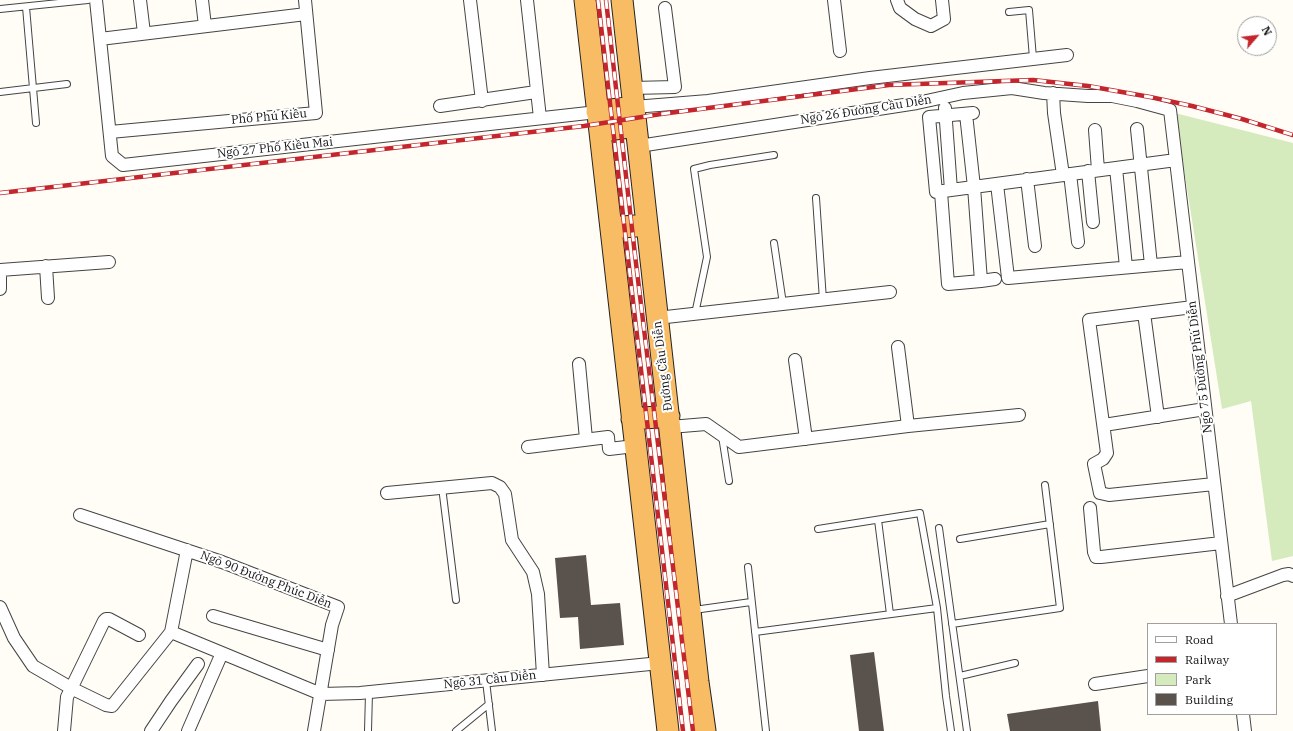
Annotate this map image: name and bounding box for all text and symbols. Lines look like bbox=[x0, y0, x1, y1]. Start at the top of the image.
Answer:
north arrow bbox=[1237, 16, 1277, 56]
text: N bbox=[1258, 24, 1275, 38]
street label: Ngõ 26 Đường Cầu Diễn bbox=[799, 93, 933, 127]
street label: Phố Phú Kiều bbox=[231, 107, 307, 127]
street label: Ngõ 27 Phố Kiều Mai bbox=[216, 135, 334, 161]
street label: Ngõ 75 Đường Phú Diễn bbox=[1185, 300, 1215, 434]
street label: Đường Cầu Diễn bbox=[650, 320, 676, 412]
street label: Ngõ 90 Đường Phúc Diễn bbox=[198, 548, 334, 612]
legend bbox=[1147, 623, 1277, 715]
text: Road bbox=[1185, 632, 1214, 647]
text: Railway bbox=[1185, 652, 1229, 667]
street label: Ngõ 31 Cầu Diễn bbox=[443, 668, 537, 692]
text: Park bbox=[1185, 672, 1211, 687]
text: Building bbox=[1185, 692, 1233, 707]

